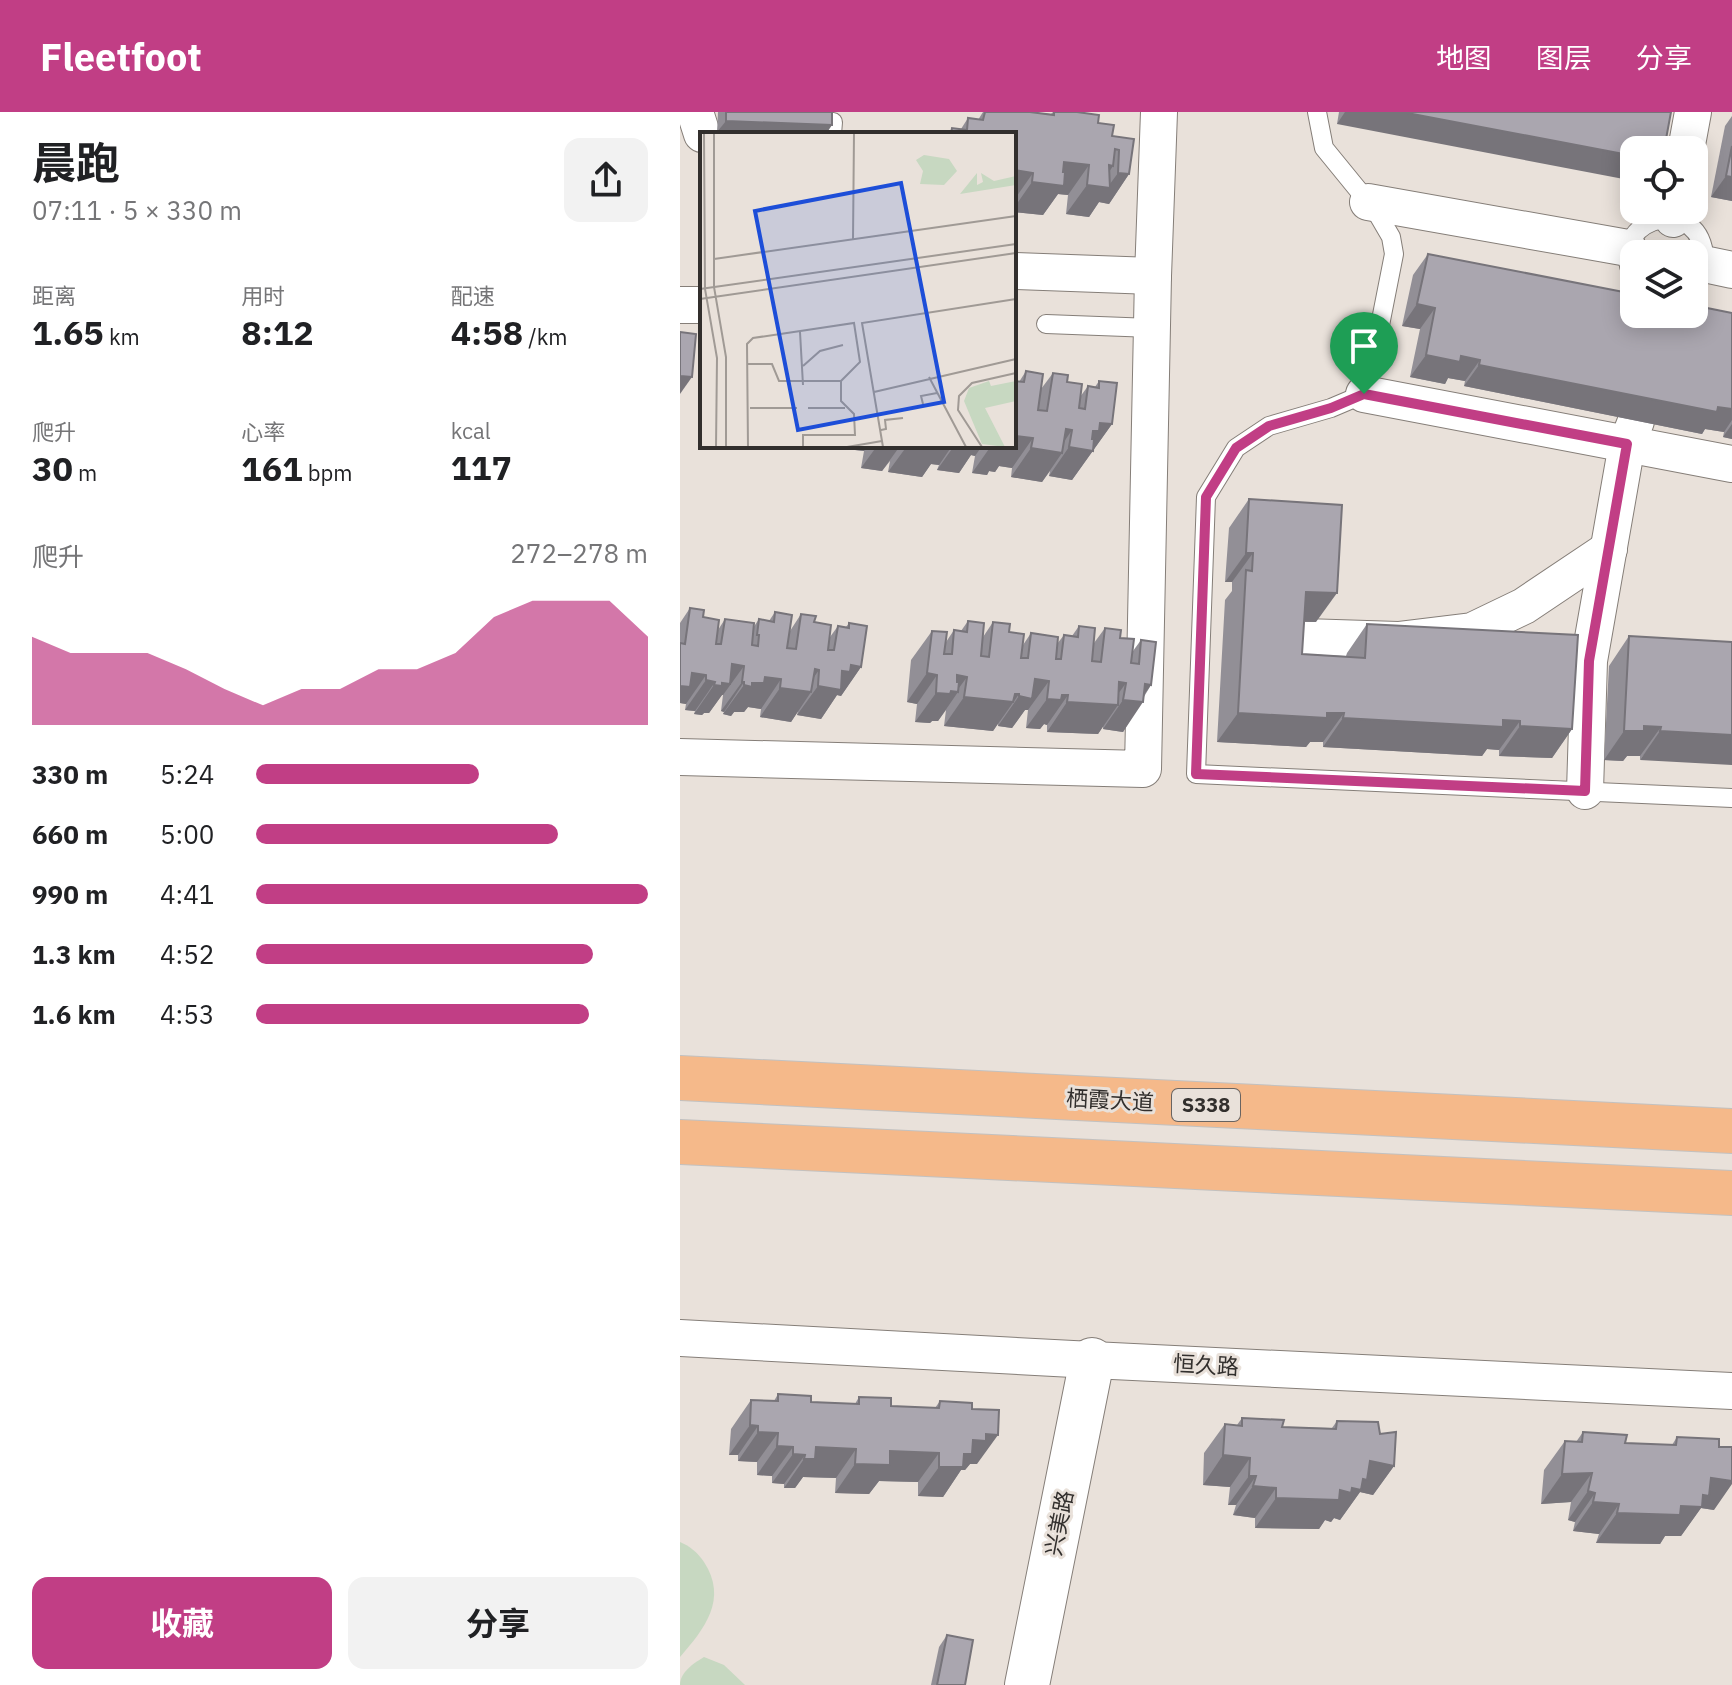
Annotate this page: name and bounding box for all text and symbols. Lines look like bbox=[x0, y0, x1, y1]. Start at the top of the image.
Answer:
text: Fleetfoot bbox=[40, 32, 202, 81]
text: 地图 bbox=[1436, 39, 1492, 76]
text: 图层 bbox=[1536, 39, 1592, 76]
text: 分享 bbox=[1636, 39, 1692, 76]
inset map bbox=[700, 132, 1016, 448]
text: 晨跑 bbox=[32, 134, 120, 191]
map controls bbox=[1620, 136, 1708, 328]
button: locate bbox=[1620, 136, 1708, 224]
button: share bbox=[564, 138, 648, 222]
text: 07:11 · 5 × 330 m bbox=[32, 193, 242, 227]
button: layers bbox=[1620, 240, 1708, 328]
text: 距离 bbox=[32, 281, 76, 310]
text: 用时 bbox=[241, 281, 285, 310]
text: 配速 bbox=[451, 281, 495, 310]
text: 1.65 bbox=[32, 310, 104, 354]
text: 8:12 bbox=[241, 310, 314, 354]
text: 4:58 bbox=[451, 310, 523, 354]
pin bbox=[1330, 312, 1398, 394]
text: km bbox=[104, 322, 140, 351]
text: /km bbox=[523, 322, 568, 351]
icon: arrive bbox=[1342, 324, 1386, 368]
text: kcal bbox=[451, 416, 491, 445]
text: 爬升 bbox=[32, 417, 76, 446]
text: 心率 bbox=[241, 417, 285, 446]
text: 117 bbox=[451, 445, 512, 489]
text: 30 bbox=[32, 446, 73, 490]
text: 161 bbox=[241, 446, 303, 490]
text: m bbox=[73, 458, 97, 487]
text: bpm bbox=[303, 458, 352, 487]
text: 272–278 m bbox=[510, 536, 648, 570]
text: 爬升 bbox=[32, 539, 84, 573]
text: 330 m bbox=[32, 757, 108, 791]
text: 5:24 bbox=[160, 757, 214, 791]
text: 660 m bbox=[32, 817, 108, 851]
text: 5:00 bbox=[160, 817, 214, 851]
text: 990 m bbox=[32, 877, 108, 911]
text: 4:41 bbox=[160, 877, 214, 911]
text: 1.3 km bbox=[32, 937, 116, 971]
text: 4:52 bbox=[160, 937, 214, 971]
text: 1.6 km bbox=[32, 997, 116, 1031]
text: 4:53 bbox=[160, 997, 214, 1031]
street label: 栖霞大道 bbox=[1065, 1083, 1155, 1116]
road number: S338 bbox=[1172, 1089, 1240, 1121]
street label: 恒久路 bbox=[1172, 1348, 1240, 1381]
street label: 兴美路 bbox=[1038, 1488, 1079, 1558]
button: 收藏 bbox=[32, 1577, 332, 1669]
button: 分享 bbox=[348, 1577, 648, 1669]

